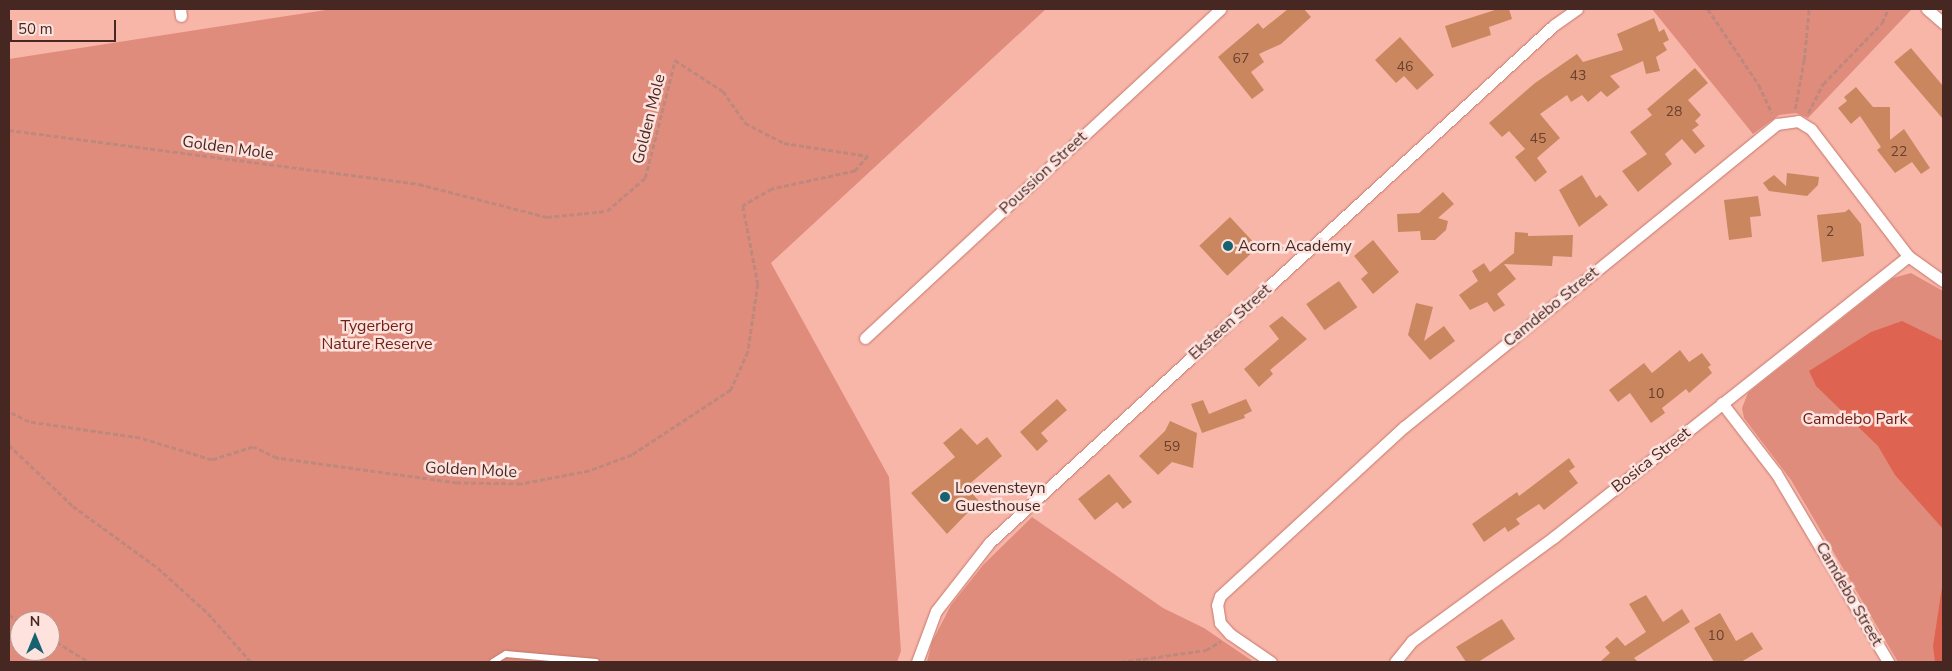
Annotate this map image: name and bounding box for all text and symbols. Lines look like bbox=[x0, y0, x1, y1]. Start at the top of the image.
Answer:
scale bar bbox=[12, 10, 119, 42]
text: 50 m bbox=[18, 19, 53, 39]
house number: 67 bbox=[1233, 51, 1249, 67]
house number: 46 bbox=[1397, 59, 1413, 75]
house number: 43 bbox=[1570, 68, 1586, 84]
street label: Golden Mole bbox=[629, 72, 669, 166]
house number: 28 bbox=[1666, 104, 1682, 120]
street label: Poussion Street bbox=[995, 128, 1091, 218]
house number: 45 bbox=[1530, 131, 1546, 147]
street label: Golden Mole bbox=[181, 132, 275, 164]
house number: 22 bbox=[1891, 144, 1907, 160]
house number: 2 bbox=[1826, 224, 1834, 240]
place label: Acorn Academy bbox=[1238, 236, 1352, 256]
marker: Acorn Academy bbox=[1222, 240, 1234, 252]
street label: Camdebo Street bbox=[1500, 263, 1602, 351]
street label: Eksteen Street bbox=[1185, 280, 1275, 364]
park label: Tygerberg Nature Reserve bbox=[321, 316, 433, 354]
house number: 10 bbox=[1648, 386, 1664, 402]
park label: Camdebo Park bbox=[1803, 409, 1907, 429]
street label: Bosica Street bbox=[1608, 423, 1694, 497]
house number: 59 bbox=[1164, 439, 1180, 455]
street label: Golden Mole bbox=[425, 458, 517, 482]
place label: Loevensteyn Guesthouse bbox=[955, 478, 1045, 516]
marker: Loevensteyn Guesthouse bbox=[939, 491, 951, 503]
street label: Camdebo Street bbox=[1812, 539, 1886, 649]
north arrow bbox=[10, 611, 60, 661]
text: N bbox=[30, 612, 40, 631]
house number: 10 bbox=[1708, 628, 1724, 644]

